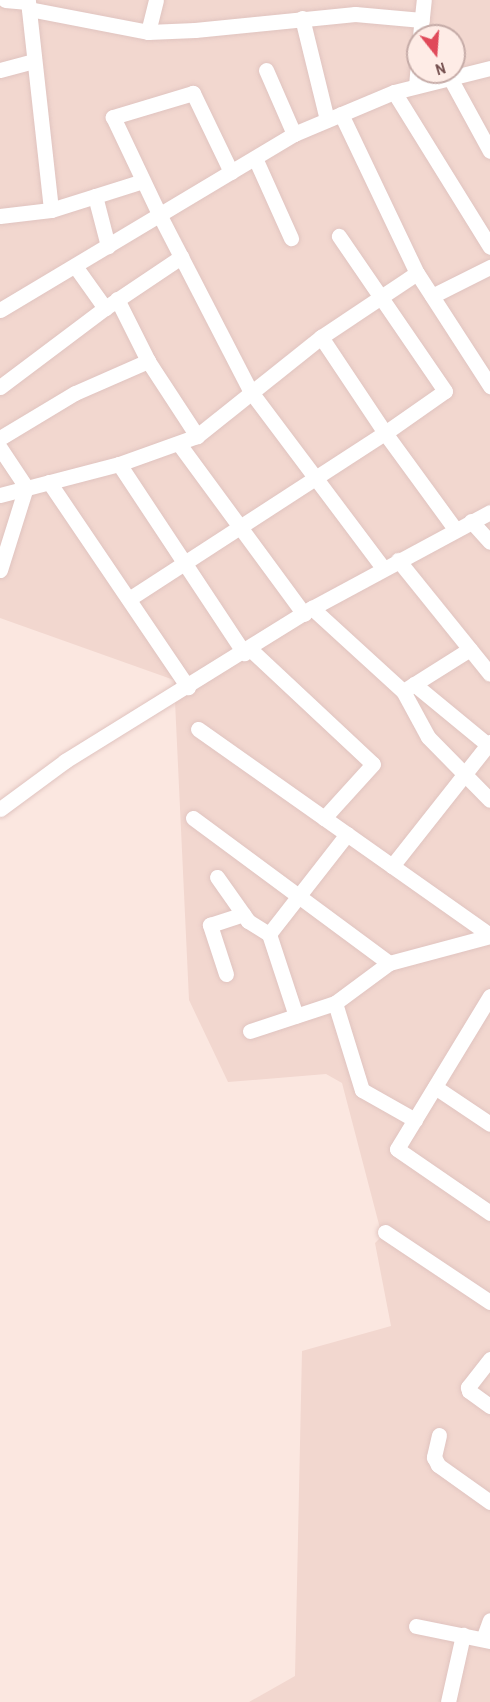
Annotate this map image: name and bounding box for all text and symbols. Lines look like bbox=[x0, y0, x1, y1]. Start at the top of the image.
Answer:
north arrow bbox=[406, 24, 466, 84]
text: N bbox=[433, 57, 448, 81]

